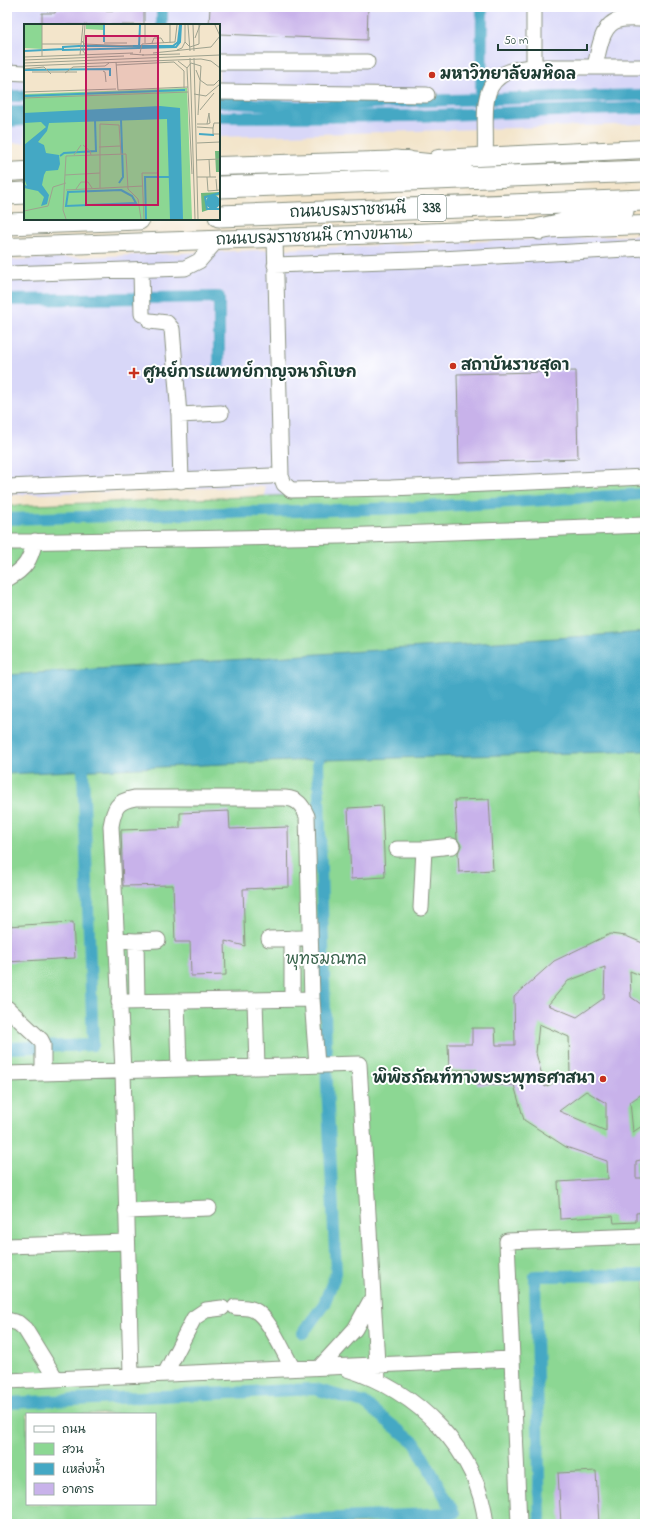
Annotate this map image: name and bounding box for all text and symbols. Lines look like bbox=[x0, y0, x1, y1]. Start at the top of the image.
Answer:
inset map bbox=[24, 24, 220, 220]
scale bar bbox=[498, 26, 587, 52]
text: 50 m bbox=[504, 32, 528, 50]
place label: มหาวิทยาลัยมหิดล bbox=[440, 63, 576, 87]
marker: มหาวิทยาลัยมหิดล bbox=[427, 70, 437, 80]
road number: 338 bbox=[418, 195, 446, 221]
street label: ถนนบรมราชชนนี bbox=[289, 197, 407, 225]
street label: ถนนบรมราชชนนี (ทางขนาน) bbox=[215, 222, 413, 252]
place label: สถาบันราชสุดา bbox=[461, 354, 569, 378]
place label: ศูนย์การแพทย์กาญจนาภิเษก bbox=[143, 360, 356, 385]
marker: สถาบันราชสุดา bbox=[448, 361, 458, 371]
marker: ศูนย์การแพทย์กาญจนาภิเษก bbox=[128, 367, 140, 379]
park label: พุทธมณฑล bbox=[285, 948, 367, 972]
place label: พิพิธภัณฑ์ทางพระพุทธศาสนา bbox=[373, 1066, 595, 1091]
marker: พิพิธภัณฑ์ทางพระพุทธศาสนา bbox=[598, 1074, 608, 1084]
legend bbox=[26, 1413, 156, 1505]
text: ถนน bbox=[62, 1421, 86, 1439]
text: สวน bbox=[62, 1441, 83, 1459]
text: แหล่งน้ำ bbox=[62, 1458, 105, 1479]
text: อาคาร bbox=[62, 1481, 94, 1499]

